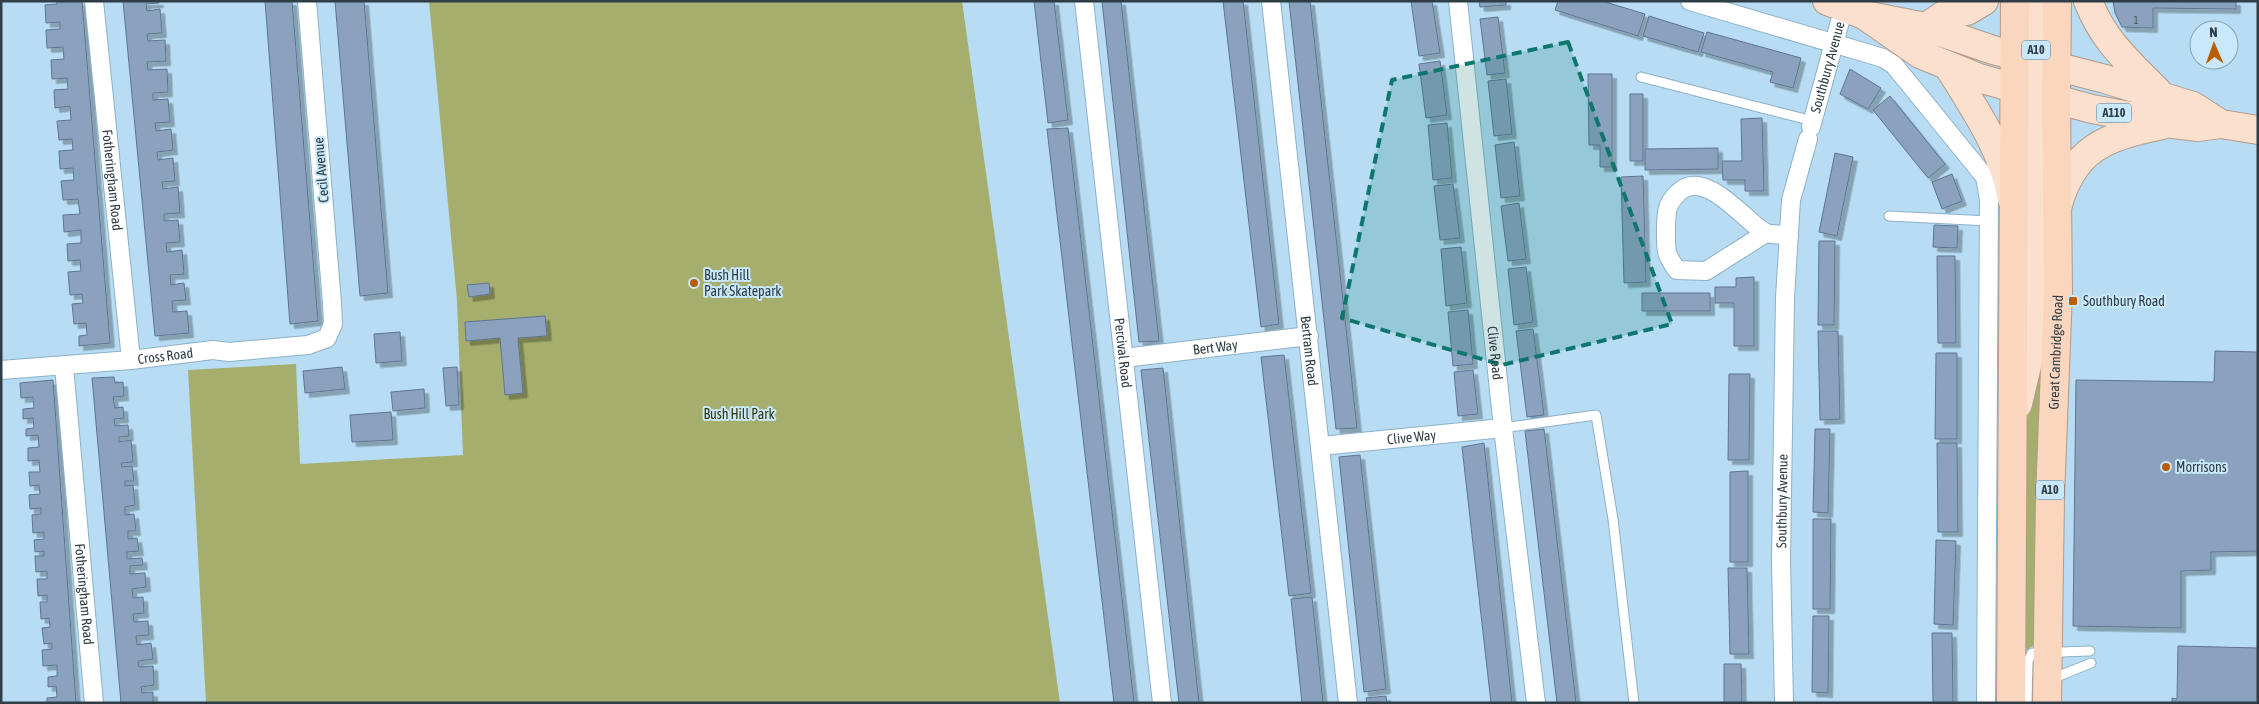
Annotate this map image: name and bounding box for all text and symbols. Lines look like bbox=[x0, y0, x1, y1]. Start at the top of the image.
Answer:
house number: 1 bbox=[2133, 14, 2139, 26]
street label: Southbury Avenue bbox=[1807, 20, 1848, 115]
north arrow bbox=[2189, 20, 2239, 70]
text: N bbox=[2209, 24, 2218, 40]
road number: A10 bbox=[2022, 40, 2050, 60]
road number: A110 bbox=[2096, 104, 2132, 122]
street label: Fotheringham Road bbox=[99, 129, 126, 231]
street label: Cecil Avenue bbox=[310, 137, 332, 203]
place label: Bush Hill Park Skatepark bbox=[704, 267, 782, 299]
marker: Bush Hill Park Skatepark bbox=[688, 277, 700, 289]
place label: Southbury Road bbox=[2083, 293, 2165, 309]
street label: Great Cambridge Road bbox=[2045, 294, 2066, 410]
marker: Southbury Road bbox=[2067, 295, 2079, 307]
street label: Bertram Road bbox=[1298, 315, 1321, 387]
street label: Percival Road bbox=[1111, 317, 1135, 389]
street label: Clive Road bbox=[1484, 325, 1506, 381]
street label: Bert Way bbox=[1192, 337, 1239, 358]
street label: Cross Road bbox=[137, 345, 194, 367]
park label: Bush Hill Park bbox=[703, 406, 775, 422]
street label: Clive Way bbox=[1386, 427, 1437, 447]
street label: Southbury Avenue bbox=[1773, 454, 1791, 548]
place label: Morrisons bbox=[2176, 459, 2227, 475]
marker: Morrisons bbox=[2160, 461, 2172, 473]
road number: A10 bbox=[2036, 480, 2064, 500]
street label: Fotheringham Road bbox=[72, 543, 97, 645]

